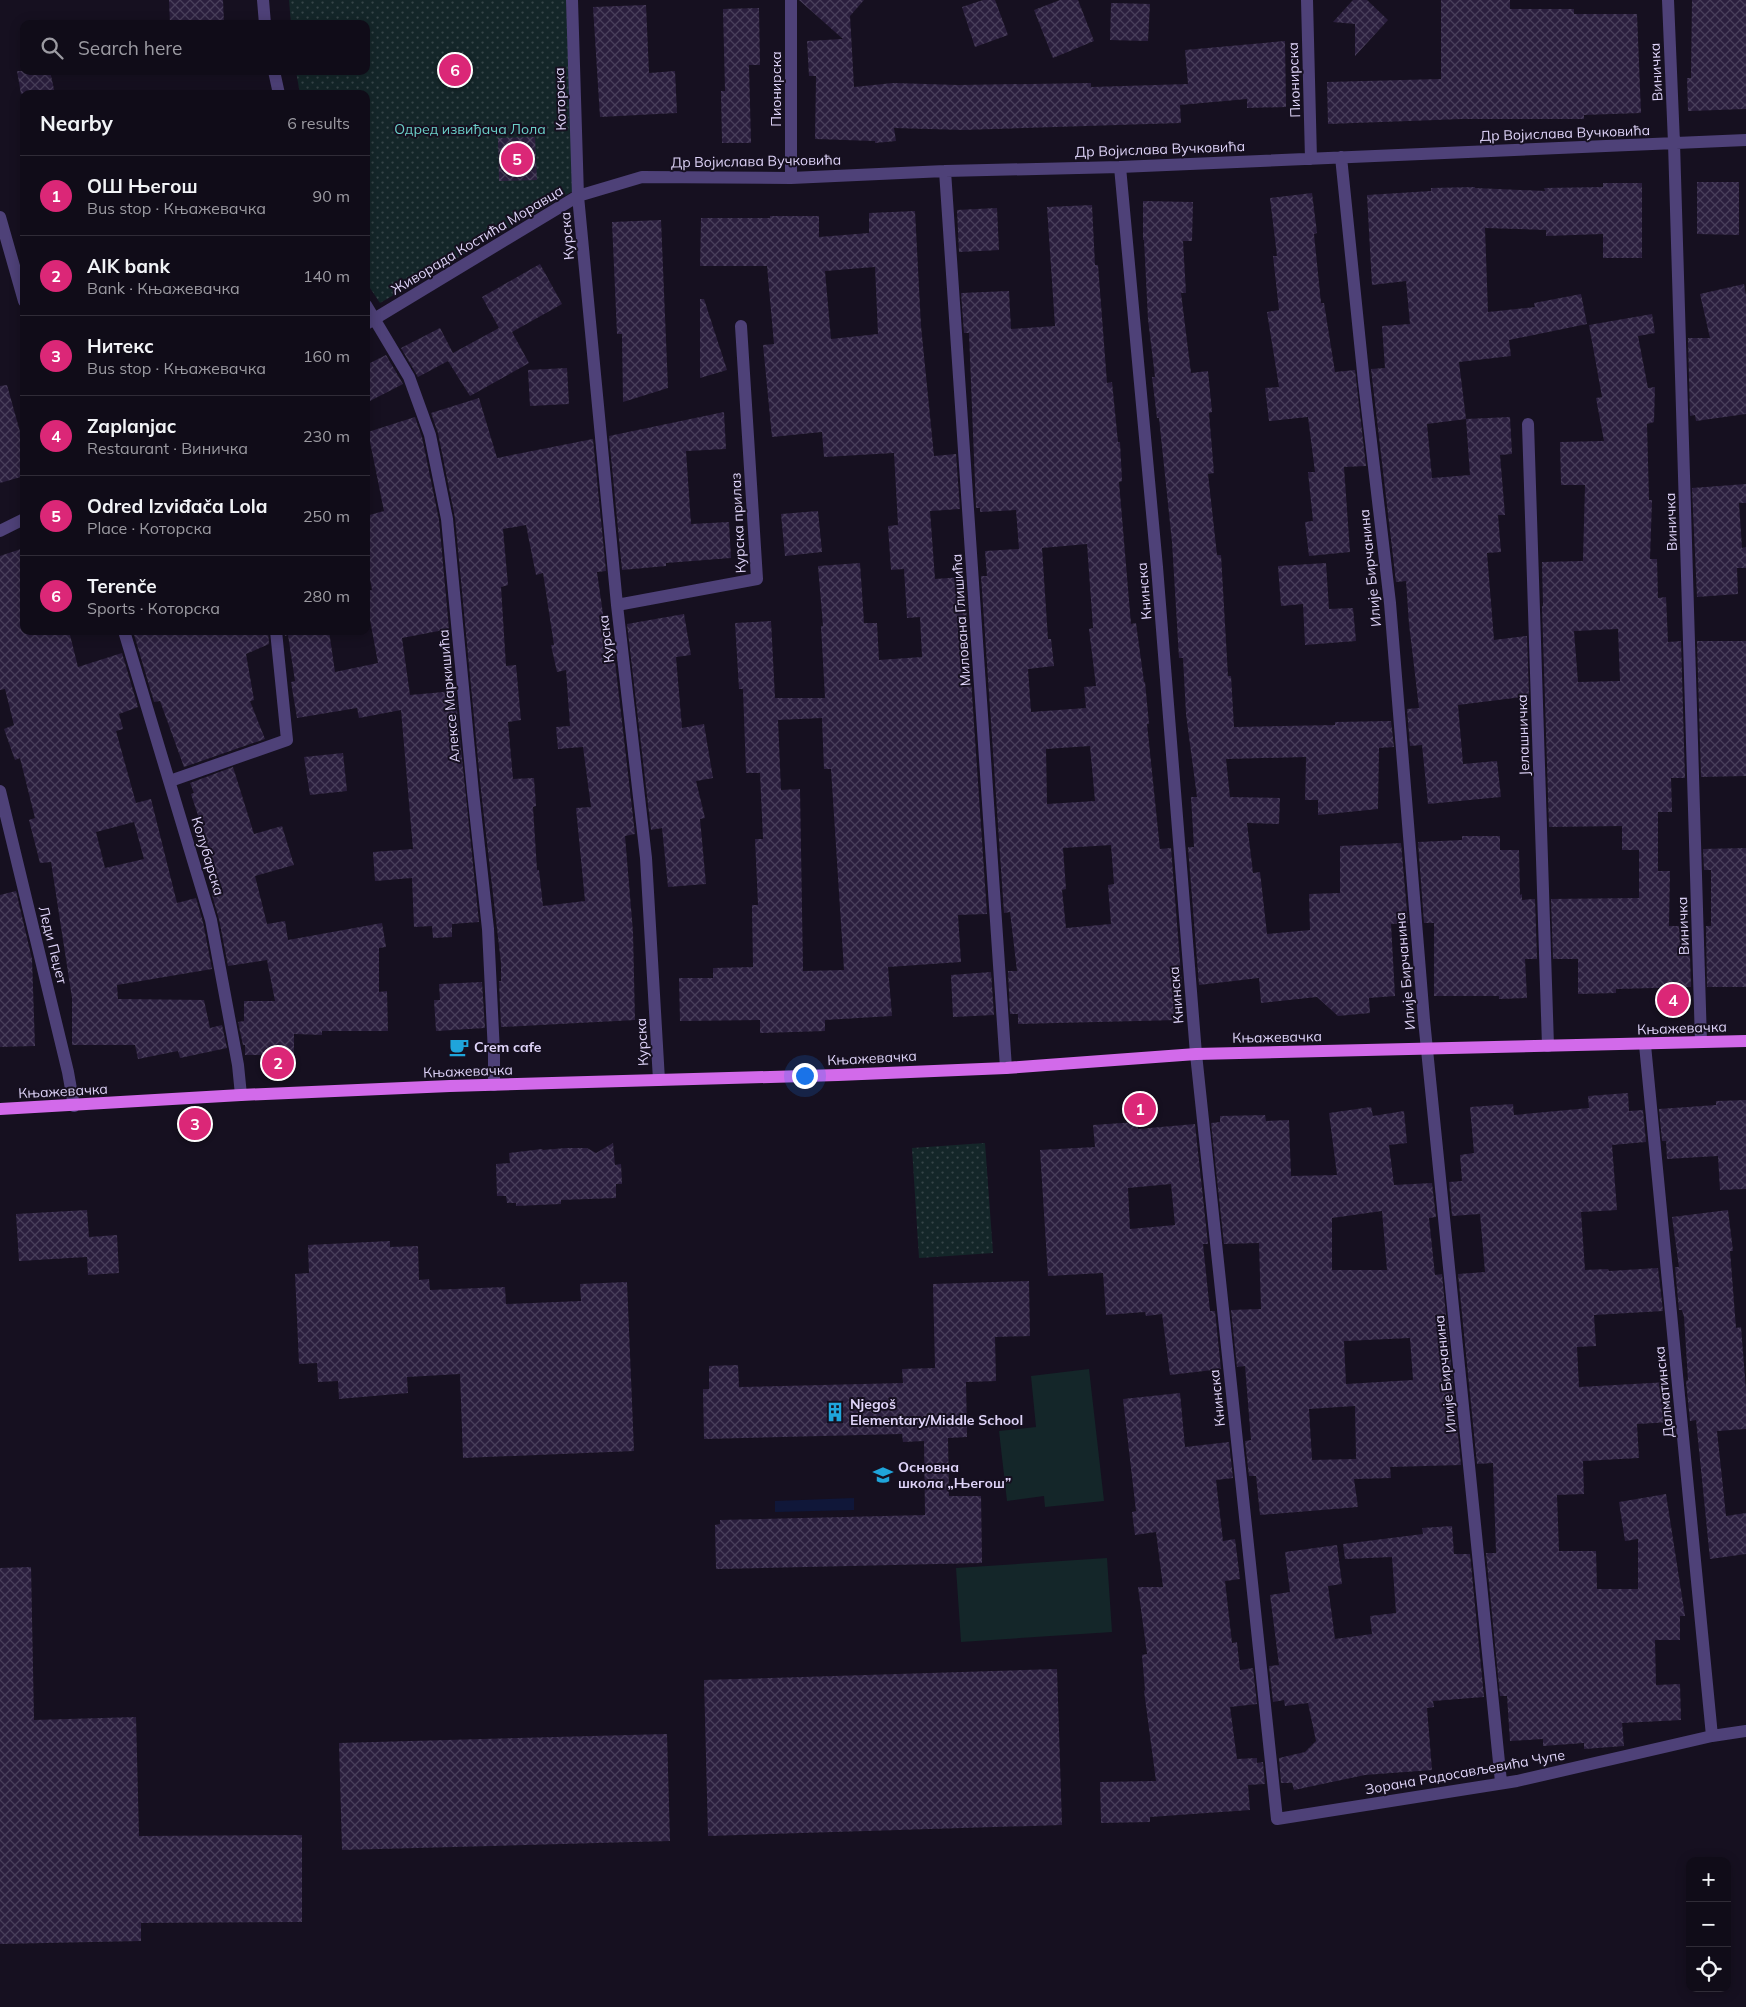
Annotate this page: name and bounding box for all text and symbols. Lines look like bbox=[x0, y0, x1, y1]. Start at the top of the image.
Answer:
search box bbox=[20, 20, 370, 75]
icon: search bbox=[38, 34, 66, 62]
text: Search here bbox=[78, 36, 182, 60]
street label: Пионирска bbox=[1284, 42, 1304, 118]
street label: Виничка bbox=[1645, 42, 1667, 102]
pin: 6 bbox=[439, 51, 471, 89]
street label: Пионирска bbox=[767, 51, 785, 127]
street label: Которска bbox=[550, 67, 570, 131]
text: Nearby bbox=[40, 110, 113, 136]
text: 6 results bbox=[287, 113, 350, 133]
park label: Одред извиђача Лола bbox=[394, 120, 546, 138]
street label: Др Војислава Вучковића bbox=[1480, 121, 1650, 145]
street label: Др Војислава Вучковића bbox=[1075, 137, 1245, 161]
pin: 5 bbox=[501, 140, 533, 178]
street label: Др Војислава Вучковића bbox=[671, 151, 841, 171]
text: ОШ Његош bbox=[87, 174, 198, 198]
street label: Живорада Костића Моравца bbox=[388, 181, 566, 299]
text: 1 bbox=[51, 186, 61, 206]
text: 90 m bbox=[313, 186, 350, 206]
text: Bus stop · Књажевачка bbox=[87, 198, 266, 218]
street label: Курска bbox=[556, 211, 578, 261]
text: AIK bank bbox=[87, 254, 170, 278]
text: 2 bbox=[51, 266, 61, 286]
text: 140 m bbox=[303, 266, 350, 286]
text: Bank · Књажевачка bbox=[87, 278, 240, 298]
text: Нитекс bbox=[87, 334, 154, 358]
text: 3 bbox=[51, 346, 61, 366]
text: 160 m bbox=[303, 346, 350, 366]
text: Bus stop · Књажевачка bbox=[87, 358, 266, 378]
text: Zaplanjac bbox=[87, 414, 176, 438]
text: 4 bbox=[51, 426, 61, 446]
text: 230 m bbox=[303, 426, 350, 446]
text: Restaurant · Виничка bbox=[87, 438, 248, 458]
street label: Курска прилаз bbox=[726, 472, 750, 574]
street label: Виничка bbox=[1661, 492, 1681, 552]
text: Odred Izviđača Lola bbox=[87, 494, 268, 518]
text: 5 bbox=[51, 506, 61, 526]
text: 250 m bbox=[303, 506, 350, 526]
street label: Илије Бирчанина bbox=[1355, 508, 1385, 628]
text: Place · Которска bbox=[87, 518, 212, 538]
street label: Милована Глишића bbox=[947, 553, 975, 687]
street label: Книнска bbox=[1133, 562, 1155, 620]
text: Terenče bbox=[87, 574, 157, 598]
text: 6 bbox=[51, 586, 61, 606]
text: 280 m bbox=[303, 586, 350, 606]
text: Sports · Которска bbox=[87, 598, 220, 618]
street label: Курска bbox=[594, 614, 618, 664]
street label: Алексе Маркишића bbox=[434, 629, 464, 763]
street label: Јелашничка bbox=[1513, 694, 1533, 776]
street label: Колубарска bbox=[188, 815, 228, 897]
street label: Виничка bbox=[1673, 896, 1693, 956]
street label: Леди Пеџет bbox=[35, 904, 72, 987]
street label: Илије Бирчанина bbox=[1391, 911, 1419, 1031]
street label: Книнска bbox=[1165, 966, 1187, 1024]
pin: 4 bbox=[1657, 981, 1689, 1019]
street label: Курска bbox=[632, 1017, 652, 1067]
street label: Књажевачка bbox=[1637, 1017, 1727, 1039]
street label: Књажевачка bbox=[1232, 1027, 1322, 1047]
cafe icon: Crem cafe bbox=[448, 1036, 470, 1058]
place label: Crem cafe bbox=[474, 1038, 542, 1056]
pin: 2 bbox=[262, 1044, 294, 1082]
street label: Књажевачка bbox=[827, 1047, 917, 1069]
street label: Књажевачка bbox=[423, 1060, 513, 1082]
your location bbox=[792, 1063, 818, 1089]
street label: Књажевачка bbox=[18, 1080, 108, 1102]
pin: 1 bbox=[1124, 1090, 1156, 1128]
pin: 3 bbox=[179, 1105, 211, 1143]
street label: Илије Бирчанина bbox=[1430, 1314, 1460, 1434]
street label: Далматинска bbox=[1650, 1345, 1678, 1439]
street label: Книнска bbox=[1205, 1369, 1229, 1427]
place label: Njegoš Elementary/Middle School bbox=[850, 1395, 1023, 1429]
building icon: Njegoš Elementary/Middle School bbox=[824, 1401, 846, 1423]
place label: Основна школа „Његош” bbox=[898, 1458, 1011, 1492]
school or university icon: Основна школа „Његош” bbox=[872, 1464, 894, 1486]
street label: Зорана Радосављевића Чупе bbox=[1364, 1745, 1567, 1798]
map controls bbox=[1686, 1857, 1731, 1992]
button: + bbox=[1686, 1857, 1731, 1902]
button: − bbox=[1686, 1902, 1731, 1947]
button: locate bbox=[1686, 1947, 1731, 1992]

